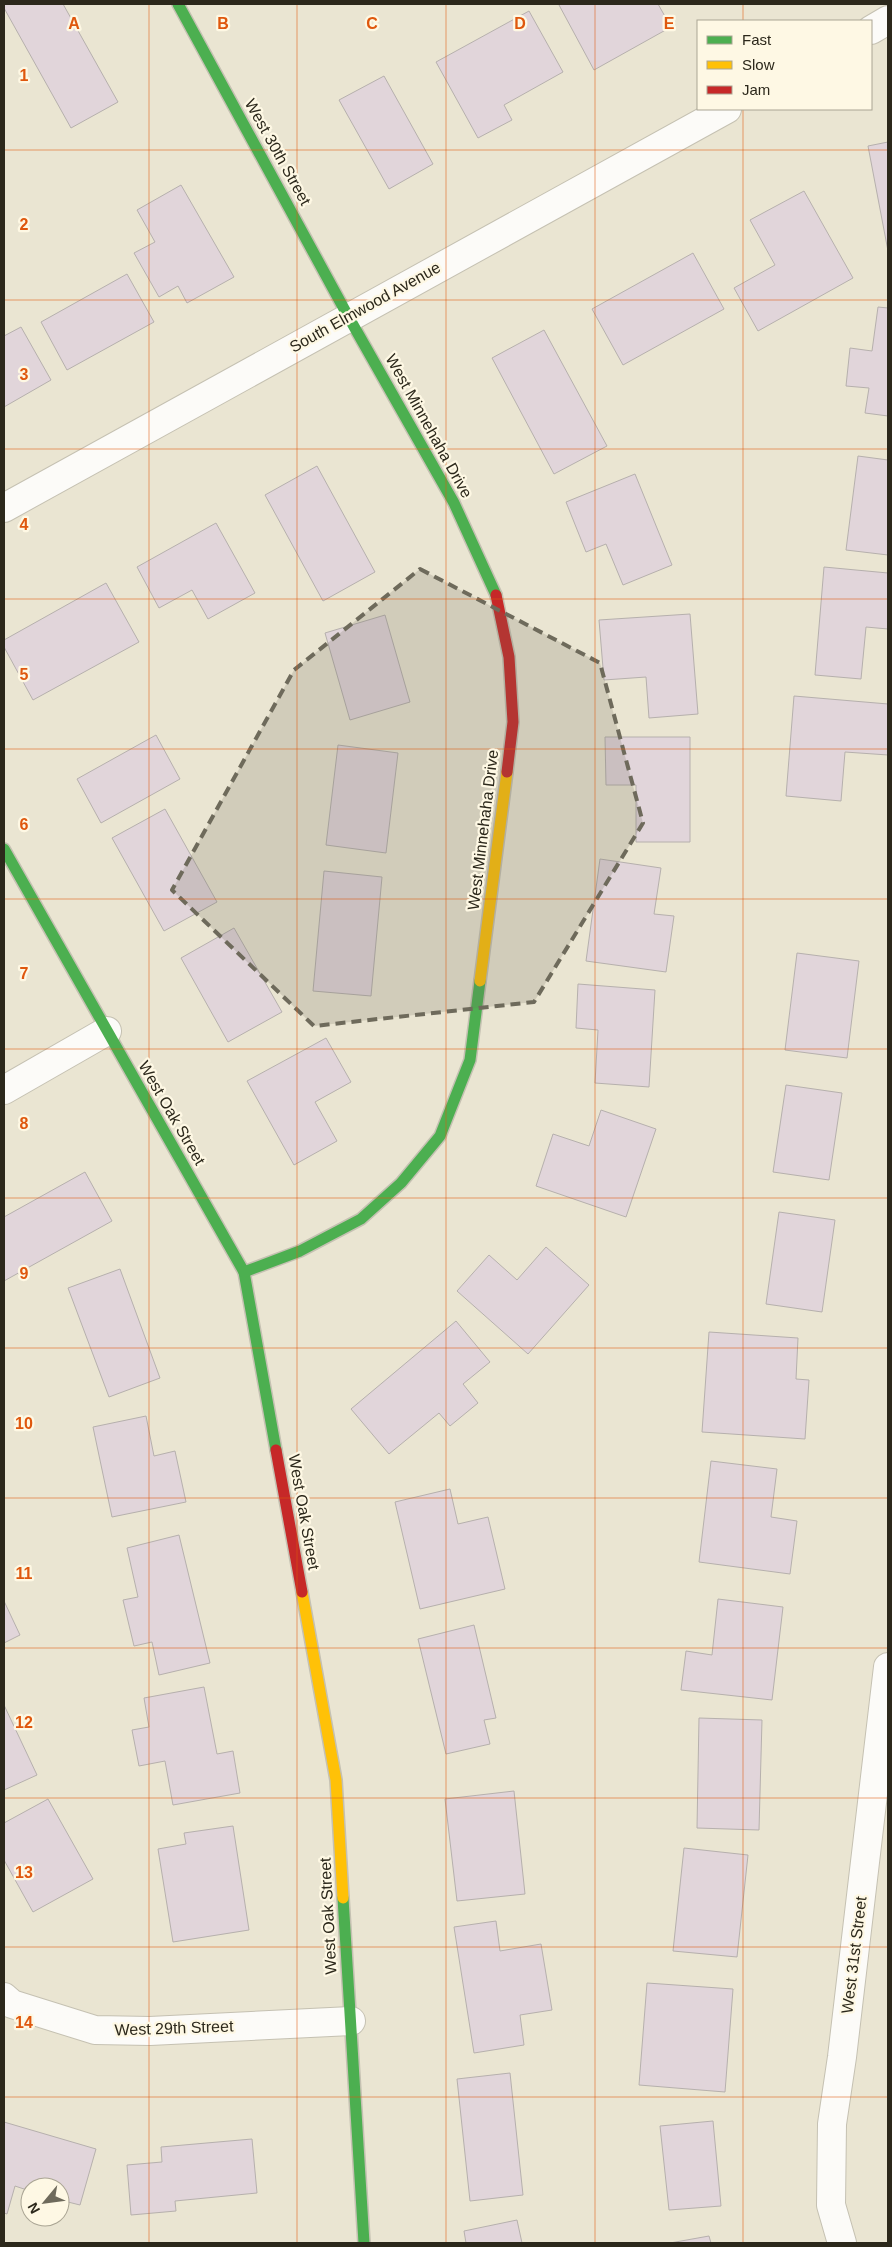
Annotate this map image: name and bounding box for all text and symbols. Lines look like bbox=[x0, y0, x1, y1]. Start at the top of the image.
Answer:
text: A bbox=[68, 15, 80, 32]
text: B bbox=[217, 15, 229, 32]
text: C bbox=[366, 15, 378, 32]
text: D bbox=[514, 15, 526, 32]
text: E bbox=[664, 15, 675, 32]
legend bbox=[697, 20, 872, 110]
text: Fast bbox=[742, 31, 772, 48]
text: Slow bbox=[742, 56, 775, 73]
text: 1 bbox=[20, 67, 29, 84]
text: Jam bbox=[742, 81, 770, 98]
street label: West 30th Street bbox=[242, 96, 315, 209]
text: 2 bbox=[20, 216, 29, 233]
street label: South Elmwood Avenue bbox=[287, 258, 443, 356]
street label: West Minnehaha Drive bbox=[382, 351, 476, 501]
text: 3 bbox=[20, 366, 29, 383]
text: 4 bbox=[20, 516, 29, 533]
text: 5 bbox=[20, 666, 29, 683]
street label: West Minnehaha Drive bbox=[465, 749, 501, 911]
text: 6 bbox=[20, 816, 29, 833]
text: 7 bbox=[20, 965, 29, 982]
street label: West Oak Street bbox=[135, 1058, 209, 1168]
text: 8 bbox=[20, 1115, 29, 1132]
text: 9 bbox=[20, 1265, 29, 1282]
text: 10 bbox=[15, 1415, 33, 1432]
street label: West Oak Street bbox=[285, 1453, 323, 1572]
text: 11 bbox=[16, 1565, 33, 1582]
text: 12 bbox=[15, 1714, 33, 1731]
street label: West Oak Street bbox=[316, 1857, 340, 1975]
text: 13 bbox=[15, 1864, 33, 1881]
street label: West 31st Street bbox=[838, 1895, 870, 2015]
text: 14 bbox=[15, 2014, 33, 2031]
street label: West 29th Street bbox=[114, 2017, 234, 2039]
north arrow bbox=[20, 2177, 70, 2227]
text: N bbox=[24, 2200, 43, 2217]

